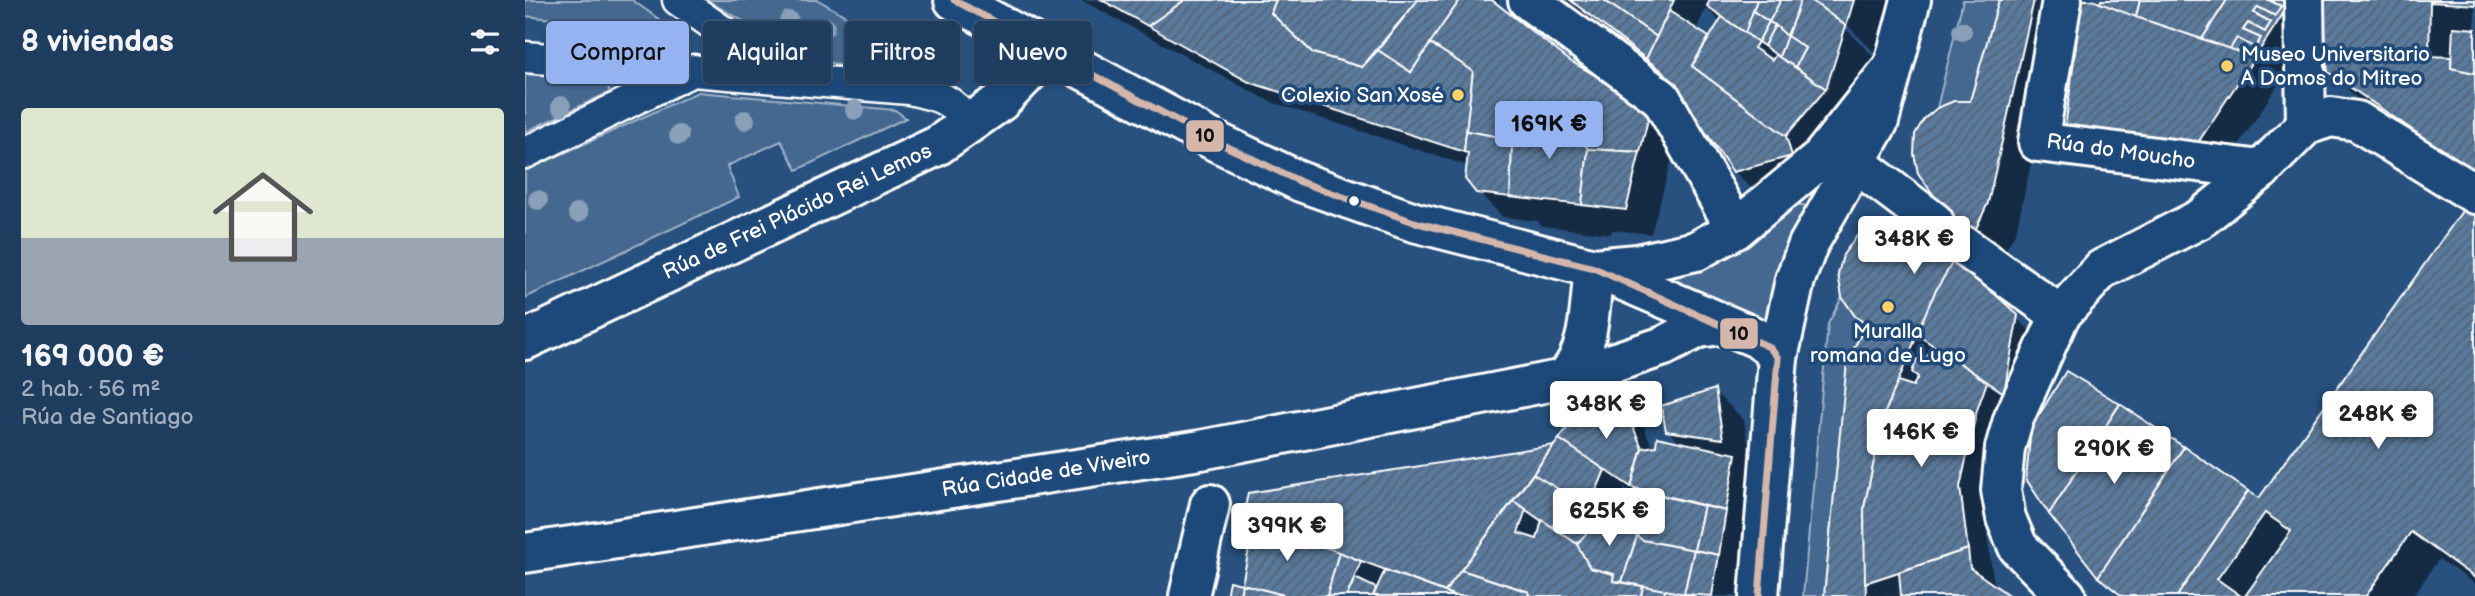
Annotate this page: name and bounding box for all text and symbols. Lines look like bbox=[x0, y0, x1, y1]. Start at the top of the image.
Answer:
chip: Comprar bbox=[546, 21, 689, 84]
chip: Alquilar bbox=[703, 21, 831, 84]
chip: Filtros bbox=[845, 21, 960, 84]
chip: Nuevo bbox=[974, 21, 1092, 84]
icon: filters bbox=[466, 23, 504, 61]
text: 8 viviendas bbox=[21, 24, 174, 60]
place label: Museo Universitario A Domos do Mitreo bbox=[2241, 42, 2430, 91]
marker: Museo Universitario A Domos do Mitreo bbox=[2219, 58, 2235, 74]
place label: Colexio San Xosé bbox=[1281, 83, 1444, 108]
marker: Colexio San Xosé bbox=[1450, 87, 1466, 103]
pin: 169K € bbox=[1492, 102, 1606, 161]
text: 169K € bbox=[1511, 110, 1587, 138]
line badge: 10 bbox=[1185, 119, 1225, 153]
text: 10 bbox=[1195, 125, 1215, 148]
street label: Rúa do Moucho bbox=[2045, 129, 2197, 174]
street label: Rúa de Frei Plácido Rei Lemos bbox=[659, 138, 936, 285]
icon: home bbox=[200, 154, 326, 280]
unlabelled marker bbox=[1347, 194, 1361, 208]
pin: 348K € bbox=[1857, 216, 1971, 276]
text: 348K € bbox=[1874, 225, 1954, 253]
marker: Muralla romana de Lugo bbox=[1880, 299, 1896, 315]
line badge: 10 bbox=[1719, 317, 1759, 350]
place label: Muralla romana de Lugo bbox=[1810, 319, 1966, 368]
text: 10 bbox=[1729, 323, 1749, 346]
text: 169 000 € bbox=[21, 339, 164, 375]
text: 2 hab. · 56 m² bbox=[21, 375, 161, 403]
pin: 348K € bbox=[1549, 382, 1663, 441]
text: 348K € bbox=[1566, 390, 1646, 418]
pin: 248K € bbox=[2321, 392, 2435, 451]
text: 248K € bbox=[2338, 400, 2418, 428]
text: Rúa de Santiago bbox=[21, 403, 194, 431]
pin: 146K € bbox=[1864, 410, 1978, 469]
text: 146K € bbox=[1883, 418, 1959, 446]
pin: 290K € bbox=[2057, 426, 2171, 486]
text: 290K € bbox=[2074, 435, 2154, 463]
street label: Rúa Cidade de Viveiro bbox=[940, 445, 1152, 502]
pin: 625K € bbox=[1552, 489, 1666, 548]
text: 625K € bbox=[1569, 497, 1649, 525]
pin: 399K € bbox=[1230, 504, 1344, 563]
text: 399K € bbox=[1247, 512, 1327, 540]

